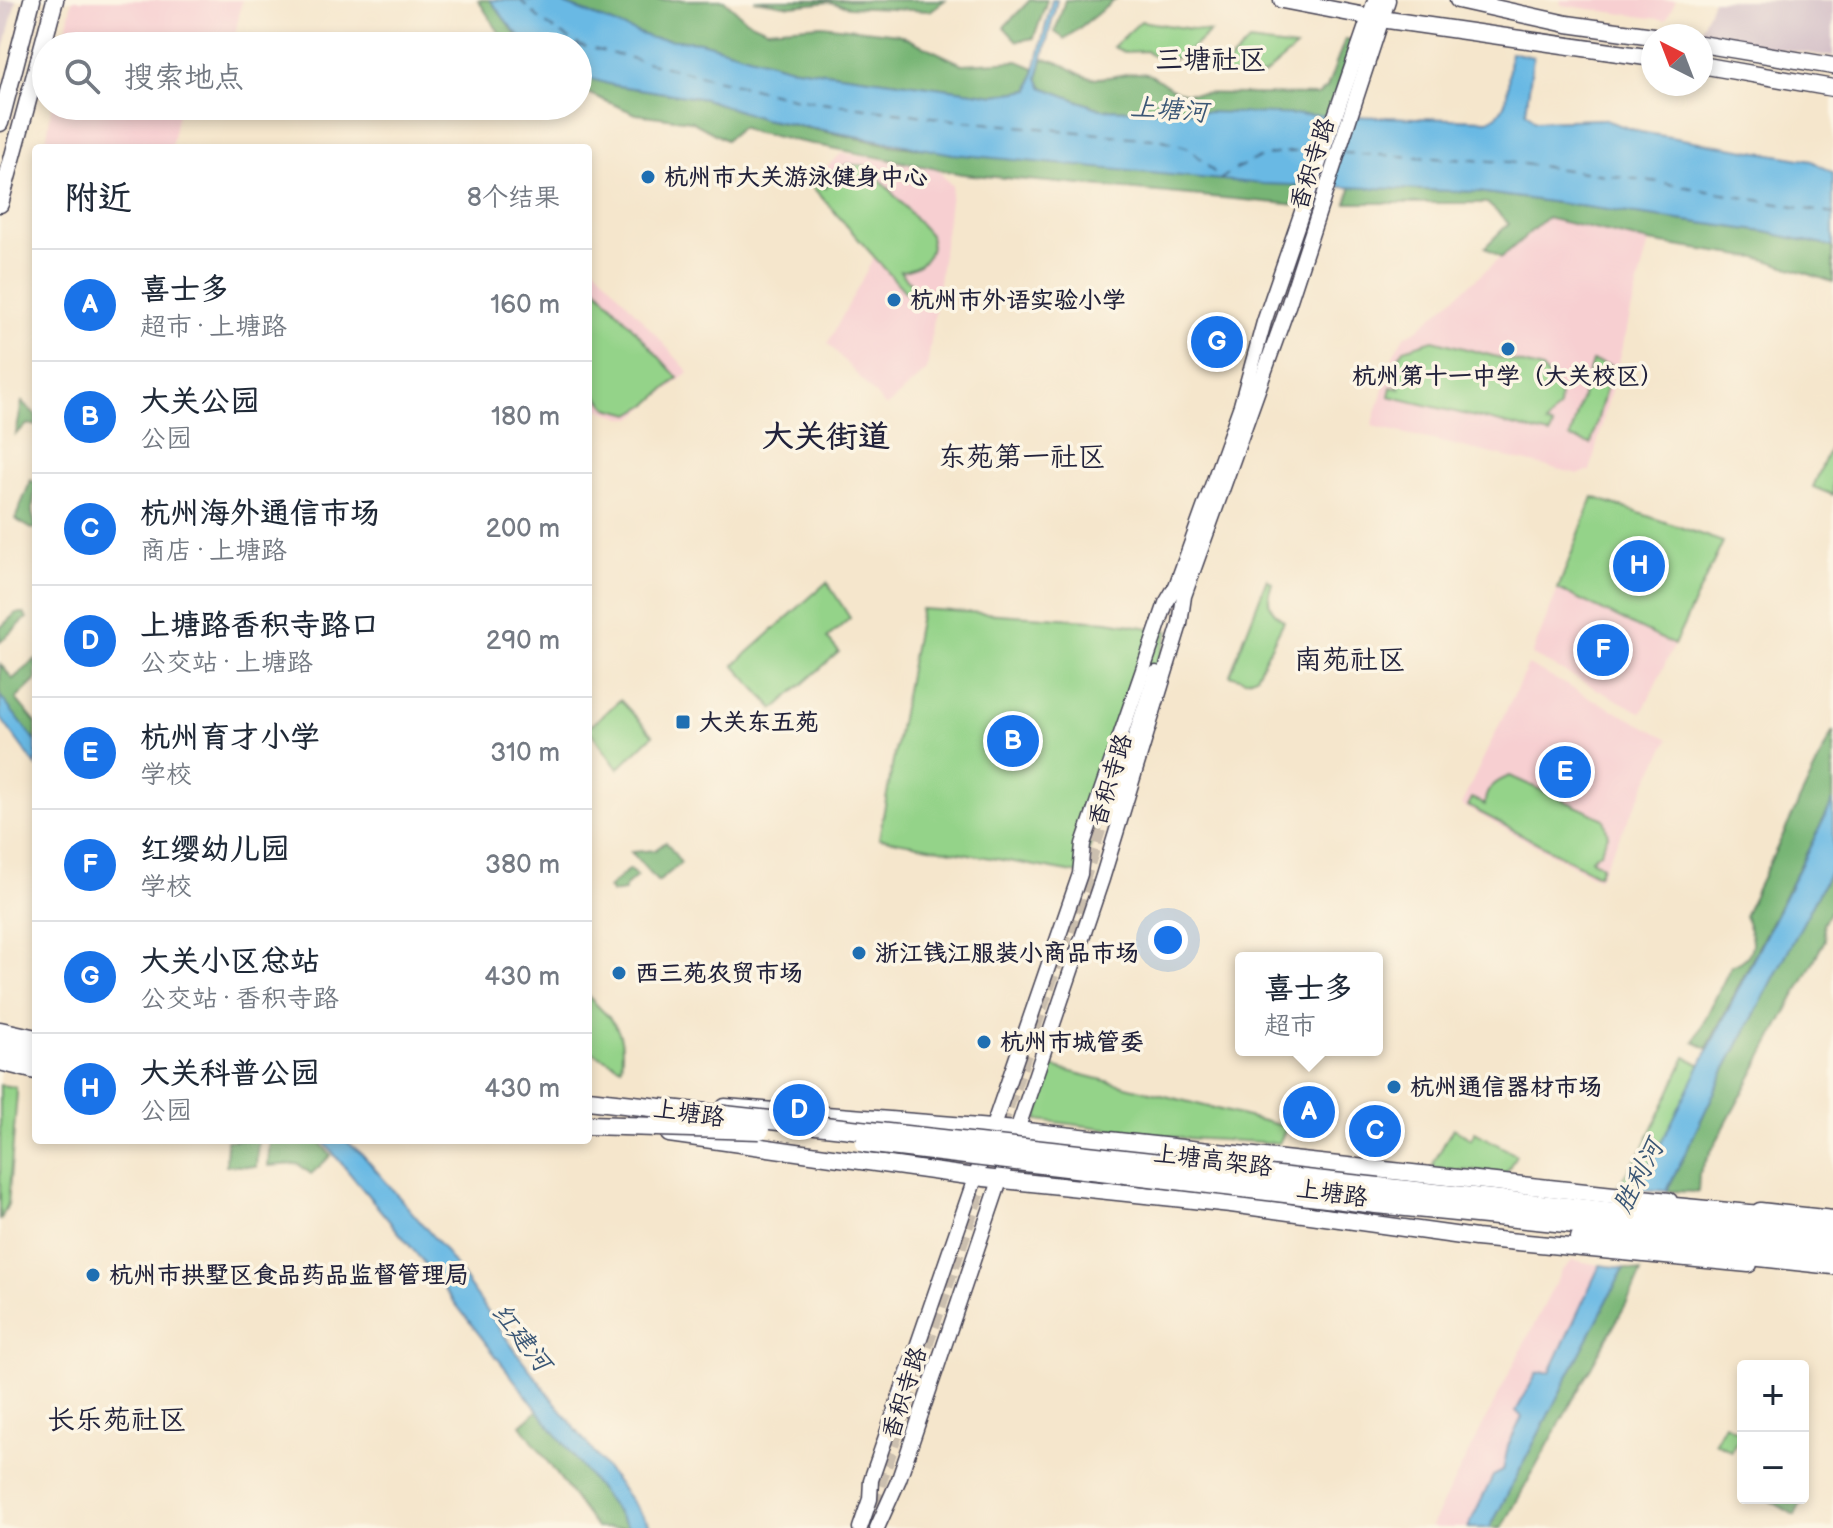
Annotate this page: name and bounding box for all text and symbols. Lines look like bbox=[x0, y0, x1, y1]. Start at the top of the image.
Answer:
north arrow bbox=[1641, 24, 1713, 96]
search box bbox=[32, 32, 592, 120]
district label: 三塘社区 bbox=[1155, 44, 1267, 77]
icon: search bbox=[60, 54, 104, 98]
text: 搜索地点 bbox=[124, 60, 244, 96]
water label: 上塘河 bbox=[1129, 92, 1213, 129]
street label: 香积寺路 bbox=[1284, 114, 1341, 214]
place label: 杭州市大关游泳健身中心 bbox=[664, 163, 928, 192]
marker: 杭州市大关游泳健身中心 bbox=[639, 168, 657, 186]
text: 附近 bbox=[64, 178, 132, 219]
text: 8个结果 bbox=[467, 183, 560, 214]
text: 喜士多 bbox=[140, 272, 230, 308]
place label: 杭州市外语实验小学 bbox=[910, 286, 1126, 315]
text: A bbox=[82, 290, 98, 321]
text: 160 m bbox=[490, 290, 560, 321]
marker: 杭州市外语实验小学 bbox=[885, 291, 903, 309]
text: 超市 · 上塘路 bbox=[140, 312, 287, 343]
pin: G bbox=[1191, 312, 1243, 372]
marker: 杭州第十一中学（大关校区） bbox=[1499, 340, 1517, 358]
place label: 杭州第十一中学（大关校区） bbox=[1352, 362, 1664, 391]
text: 大关公园 bbox=[140, 384, 260, 420]
text: B bbox=[81, 402, 99, 433]
text: 180 m bbox=[491, 402, 560, 433]
district label: 大关街道 bbox=[762, 418, 890, 457]
text: 公园 bbox=[140, 424, 192, 455]
district label: 东苑第一社区 bbox=[938, 441, 1106, 474]
text: 杭州海外通信市场 bbox=[140, 496, 380, 532]
text: C bbox=[81, 514, 99, 545]
text: 200 m bbox=[486, 514, 560, 545]
text: 商店 · 上塘路 bbox=[140, 536, 287, 567]
pin: H bbox=[1613, 536, 1665, 596]
text: 上塘路香积寺路口 bbox=[140, 608, 380, 644]
pin: F bbox=[1577, 620, 1629, 680]
text: D bbox=[81, 626, 99, 657]
text: 290 m bbox=[486, 626, 560, 657]
district label: 南苑社区 bbox=[1294, 644, 1406, 677]
text: 公交站 · 上塘路 bbox=[140, 648, 313, 679]
place label: 大关东五苑 bbox=[699, 708, 819, 737]
pin: B bbox=[987, 711, 1039, 771]
marker: 大关东五苑 bbox=[674, 713, 692, 731]
text: 杭州育才小学 bbox=[140, 720, 320, 756]
street label: 香积寺路 bbox=[1083, 730, 1138, 830]
text: E bbox=[82, 738, 98, 769]
text: 310 m bbox=[490, 738, 560, 769]
pin: E bbox=[1539, 742, 1591, 802]
text: 学校 bbox=[140, 760, 192, 791]
text: 红缨幼儿园 bbox=[140, 832, 290, 868]
text: F bbox=[82, 850, 98, 881]
text: 380 m bbox=[485, 850, 560, 881]
text: 学校 bbox=[140, 872, 192, 903]
your location bbox=[1148, 920, 1188, 960]
place label: 浙江钱江服装小商品市场 bbox=[875, 939, 1139, 968]
text: 大关小区总站 bbox=[140, 944, 320, 980]
marker: 浙江钱江服装小商品市场 bbox=[850, 944, 868, 962]
popup bbox=[1235, 952, 1383, 1056]
place label: 西三苑农贸市场 bbox=[635, 959, 803, 988]
text: G bbox=[80, 962, 100, 993]
text: 430 m bbox=[484, 962, 560, 993]
marker: 西三苑农贸市场 bbox=[610, 964, 628, 982]
text: 喜士多 bbox=[1264, 971, 1354, 1007]
text: 公交站 · 香积寺路 bbox=[140, 984, 339, 1015]
text: 超市 bbox=[1264, 1011, 1316, 1042]
place label: 杭州市城管委 bbox=[1000, 1028, 1144, 1057]
marker: 杭州市城管委 bbox=[975, 1033, 993, 1051]
text: 大关科普公园 bbox=[140, 1056, 320, 1092]
place label: 杭州通信器材市场 bbox=[1410, 1073, 1602, 1102]
text: H bbox=[80, 1074, 100, 1105]
text: 430 m bbox=[484, 1074, 560, 1105]
marker: 杭州通信器材市场 bbox=[1385, 1078, 1403, 1096]
pin: D bbox=[773, 1080, 825, 1140]
pin: A bbox=[1283, 1082, 1335, 1142]
street label: 上塘路 bbox=[651, 1094, 727, 1133]
text: 公园 bbox=[140, 1096, 192, 1127]
pin: C bbox=[1349, 1101, 1401, 1161]
water label: 胜利河 bbox=[1608, 1131, 1673, 1218]
street label: 上塘高架路 bbox=[1152, 1139, 1274, 1182]
street label: 上塘路 bbox=[1294, 1174, 1370, 1213]
place label: 杭州市拱墅区食品药品监督管理局 bbox=[109, 1261, 469, 1290]
marker: 杭州市拱墅区食品药品监督管理局 bbox=[84, 1266, 102, 1284]
water label: 红建河 bbox=[485, 1298, 560, 1381]
street label: 香积寺路 bbox=[876, 1343, 933, 1443]
map controls bbox=[1737, 1360, 1809, 1504]
button: + bbox=[1737, 1360, 1809, 1432]
district label: 长乐苑社区 bbox=[47, 1404, 187, 1437]
button: − bbox=[1737, 1432, 1809, 1504]

